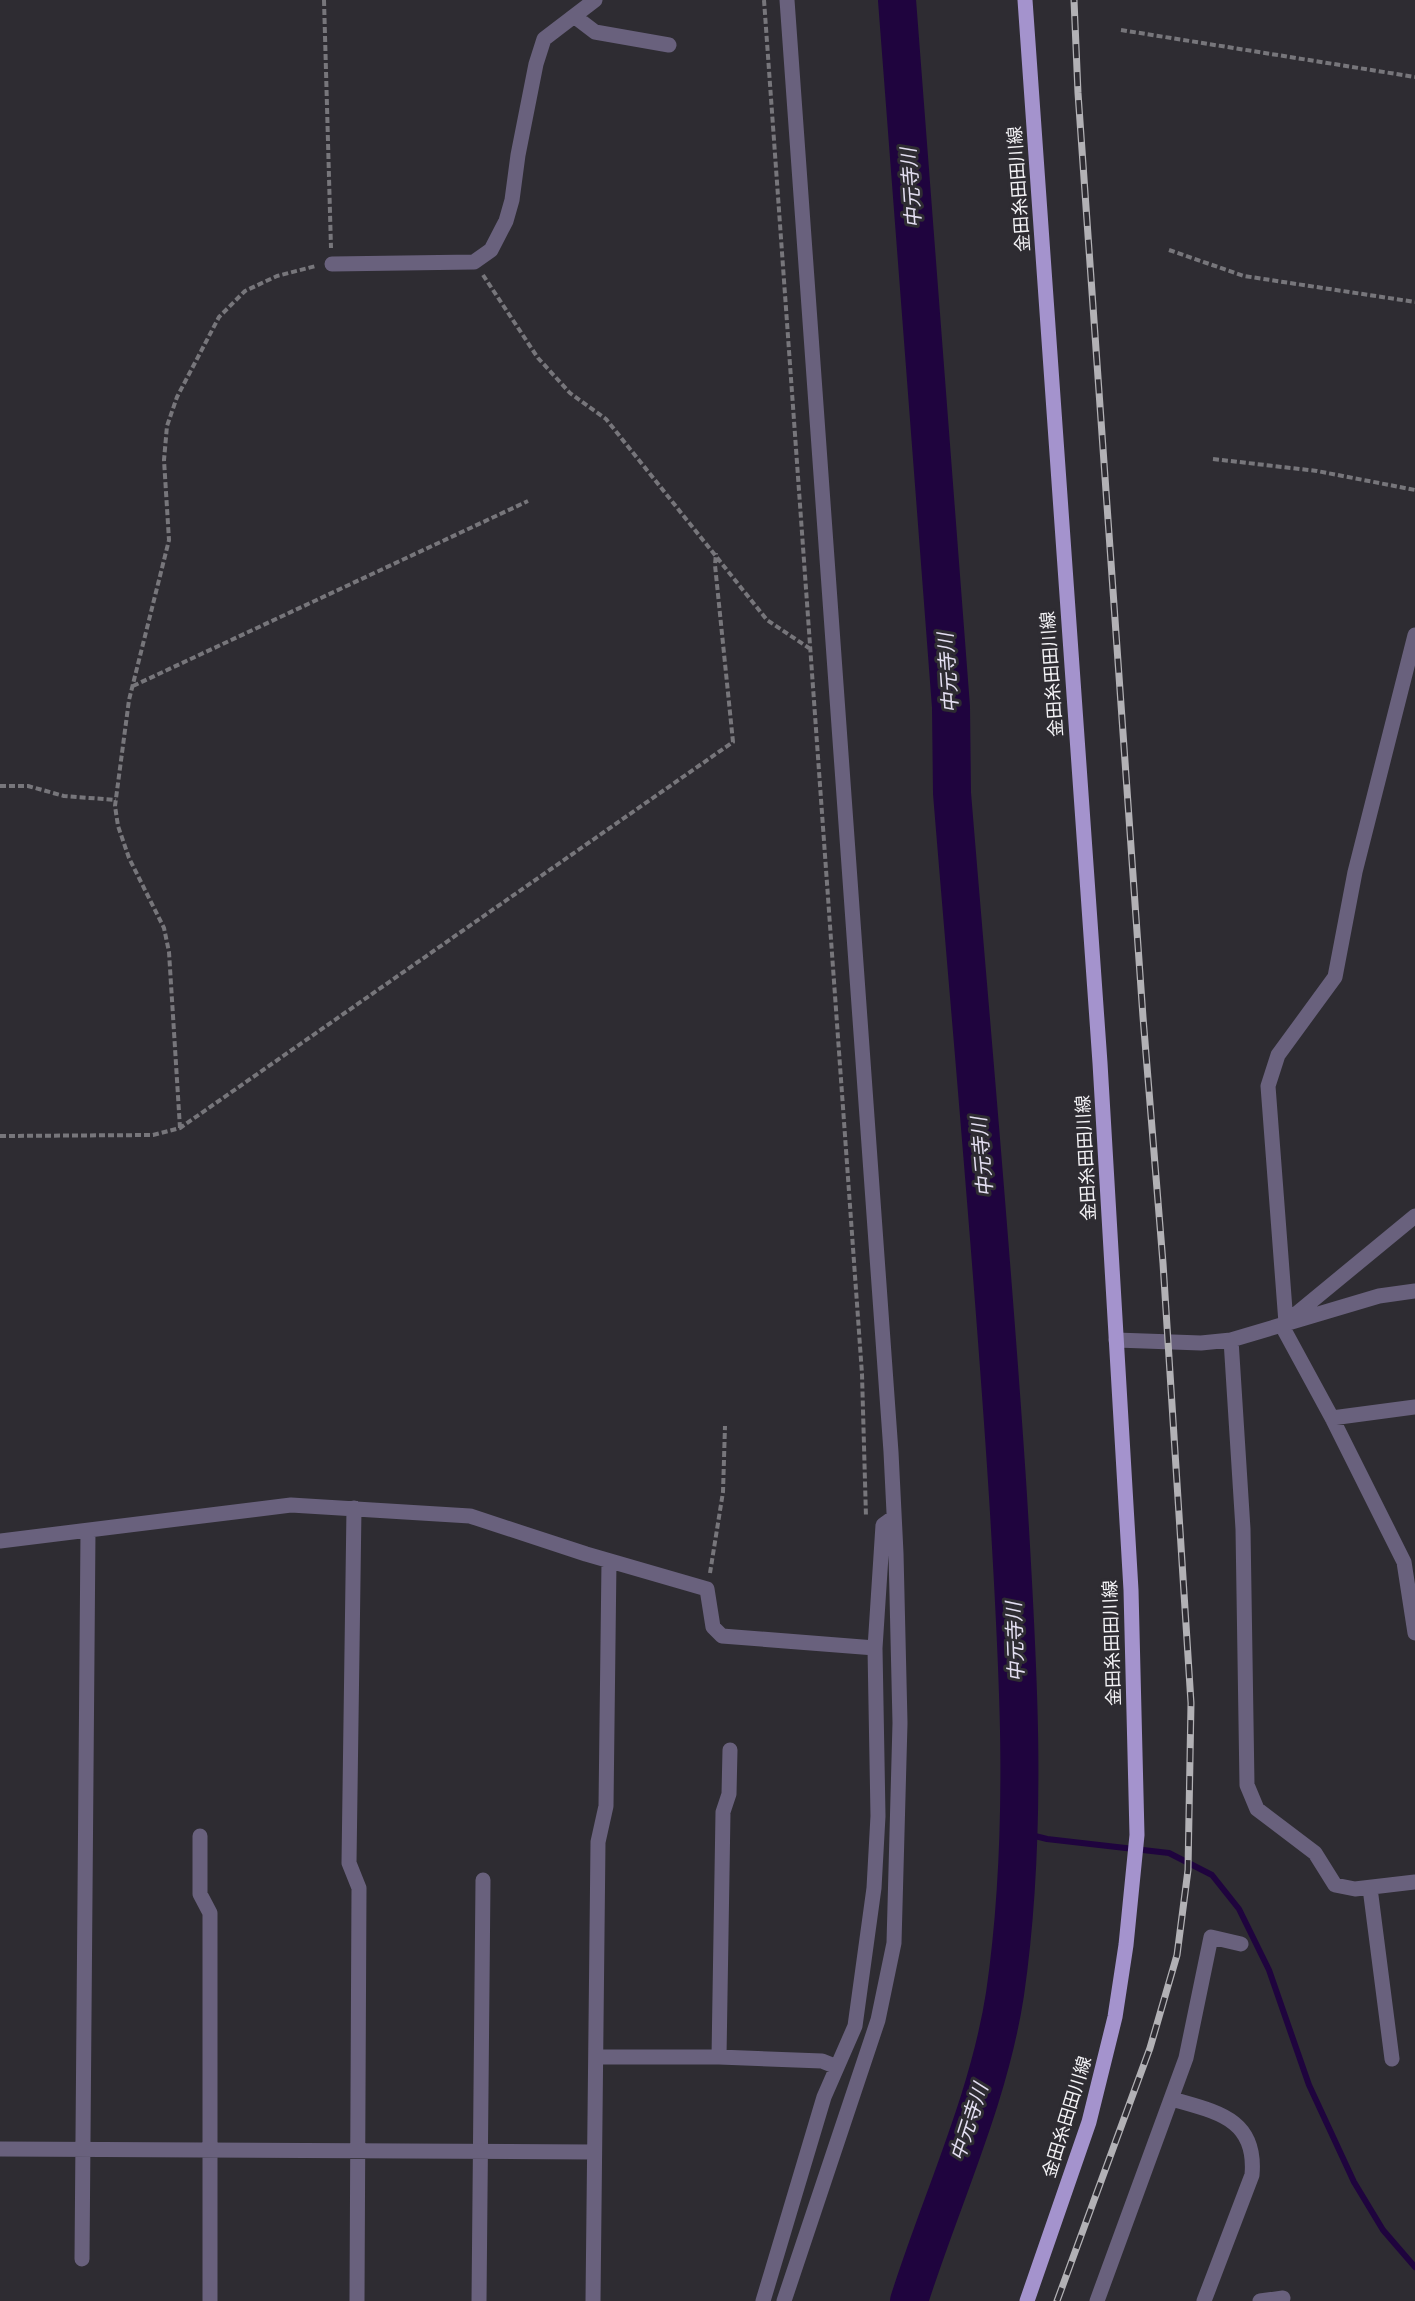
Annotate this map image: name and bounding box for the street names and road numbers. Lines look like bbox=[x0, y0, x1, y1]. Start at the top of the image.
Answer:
street label: 金田糸田田川線 bbox=[1004, 125, 1034, 253]
street label: 金田糸田田川線 bbox=[1037, 610, 1067, 738]
street label: 金田糸田田川線 bbox=[1072, 1095, 1100, 1221]
street label: 金田糸田田川線 bbox=[1099, 1580, 1125, 1706]
street label: 金田糸田田川線 bbox=[1038, 2054, 1096, 2180]

